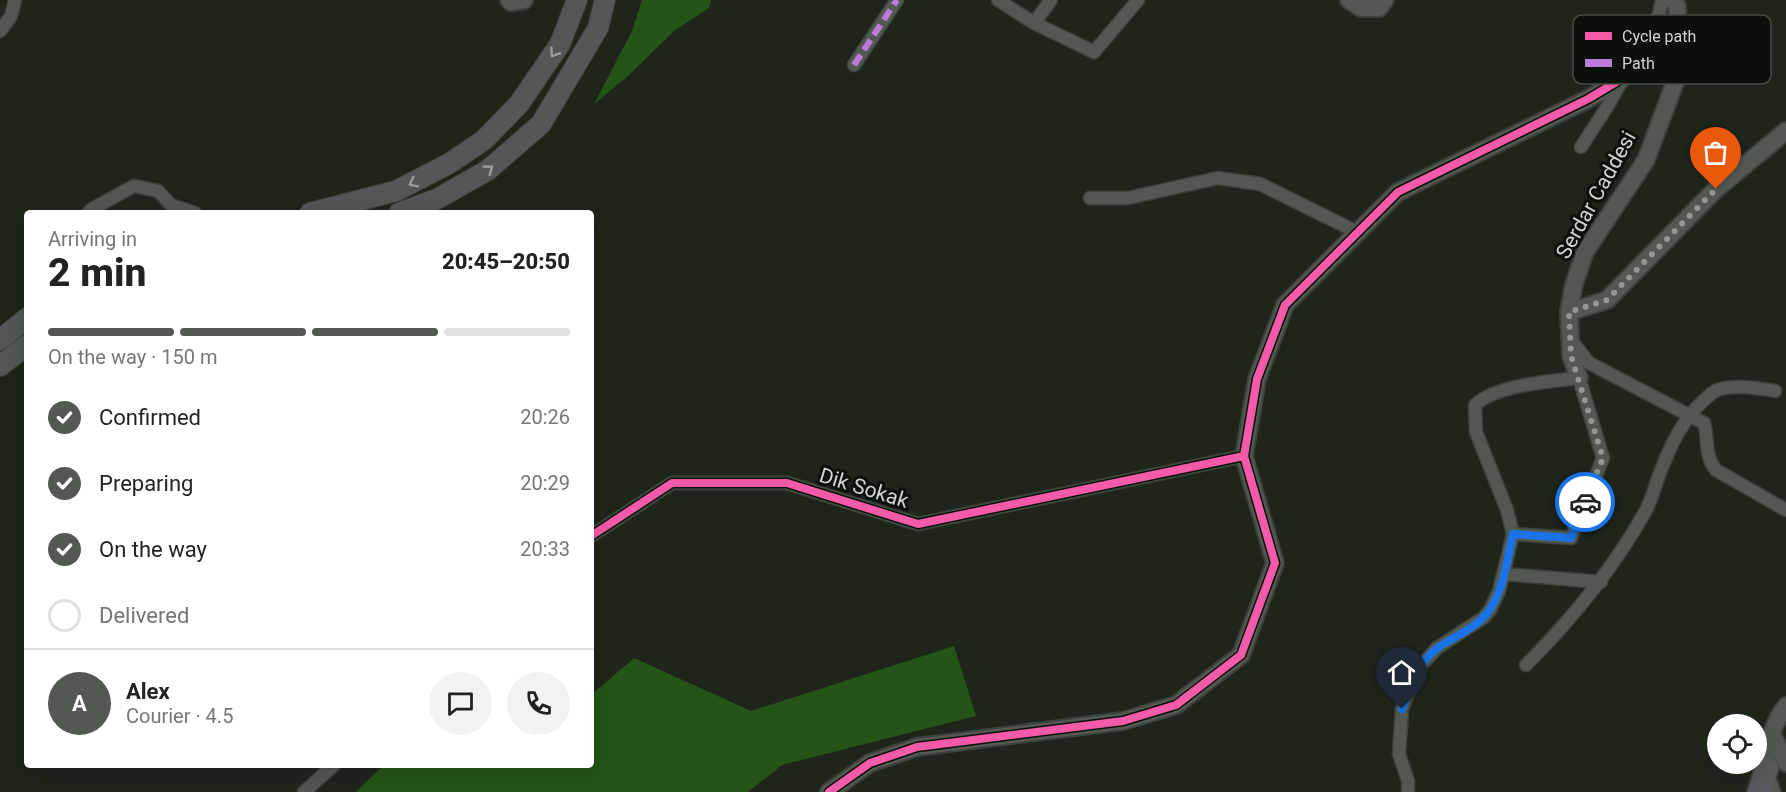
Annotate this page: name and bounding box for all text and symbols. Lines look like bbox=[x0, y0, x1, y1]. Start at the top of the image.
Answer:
legend bbox=[1573, 15, 1771, 84]
text: Cycle path bbox=[1622, 27, 1696, 46]
one-way arrow bbox=[550, 47, 561, 58]
text: Path bbox=[1622, 54, 1655, 73]
street label: Serdar Caddesi bbox=[1551, 127, 1641, 263]
pin bbox=[1690, 127, 1741, 189]
icon: bag bbox=[1699, 136, 1732, 169]
one-way arrow bbox=[482, 165, 493, 176]
one-way arrow bbox=[408, 176, 419, 187]
text: Arriving in bbox=[48, 227, 137, 251]
text: 20:45–20:50 bbox=[442, 249, 570, 274]
text: 2 min bbox=[48, 250, 146, 296]
text: On the way · 150 m bbox=[48, 345, 217, 369]
icon: check bbox=[48, 401, 81, 434]
text: Confirmed bbox=[99, 405, 201, 430]
text: 20:26 bbox=[520, 405, 570, 429]
street label: Dik Sokak bbox=[817, 463, 912, 513]
icon: check bbox=[48, 467, 81, 500]
text: Preparing bbox=[99, 471, 193, 496]
text: 20:29 bbox=[520, 471, 570, 495]
courier bbox=[1555, 472, 1615, 532]
icon: car bbox=[1569, 486, 1602, 519]
icon: check bbox=[48, 533, 81, 566]
text: On the way bbox=[99, 537, 207, 562]
text: 20:33 bbox=[520, 537, 570, 561]
text: Delivered bbox=[99, 603, 189, 628]
pin bbox=[1376, 647, 1427, 709]
icon: home bbox=[1385, 656, 1418, 689]
button: chat bbox=[429, 672, 492, 735]
button: phone bbox=[507, 672, 570, 735]
text: Alex bbox=[126, 679, 170, 704]
text: A bbox=[72, 691, 87, 716]
text: Courier · 4.5 bbox=[126, 704, 233, 728]
map controls bbox=[1707, 714, 1767, 774]
button: locate bbox=[1707, 714, 1767, 774]

